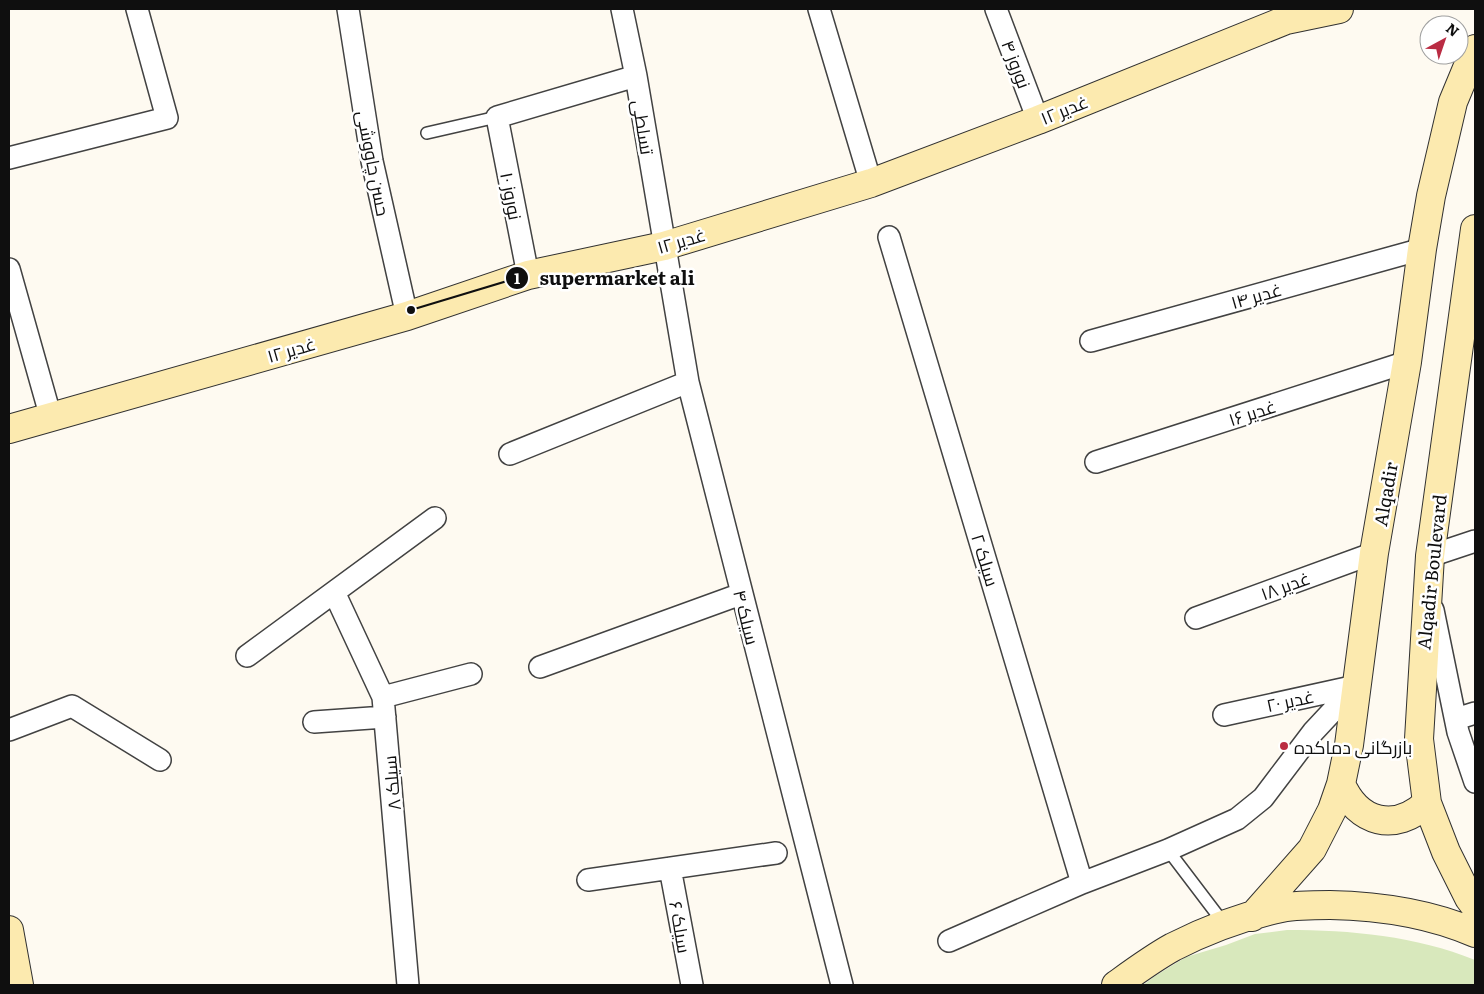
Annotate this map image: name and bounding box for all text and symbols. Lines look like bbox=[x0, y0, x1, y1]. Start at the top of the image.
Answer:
north arrow bbox=[1419, 15, 1469, 65]
text: N bbox=[1442, 18, 1464, 41]
street label: نوروز ۴ bbox=[995, 36, 1039, 92]
street label: غدیر ۱۲ bbox=[1036, 87, 1092, 131]
street label: تسلطی bbox=[626, 98, 662, 157]
street label: حسن چاووشی bbox=[351, 108, 397, 218]
street label: نوروز ۱۰ bbox=[494, 170, 530, 222]
street label: غدیر ۱۲ bbox=[654, 220, 708, 260]
callout: supermarket ali bbox=[504, 261, 705, 295]
text: supermarket ali bbox=[539, 263, 695, 291]
text: 1 bbox=[514, 266, 520, 289]
street label: غدیر ۱۴ bbox=[1227, 275, 1285, 315]
street label: غدیر ۱۲ bbox=[264, 329, 318, 369]
street label: غدیر ۱۶ bbox=[1225, 392, 1279, 432]
street label: Alqadir bbox=[1366, 459, 1404, 528]
street label: Alqadir Boulevard bbox=[1409, 493, 1453, 651]
street label: سیلک ۲ bbox=[965, 530, 1007, 590]
street label: غدیر ۱۸ bbox=[1256, 564, 1314, 606]
street label: سیلک ۴ bbox=[727, 587, 767, 647]
street label: غدیر ۲۰ bbox=[1264, 682, 1316, 718]
place label: بازرگانی دماکده bbox=[1294, 733, 1412, 760]
marker: بازرگانی دماکده bbox=[1278, 740, 1290, 752]
street label: سیلک ۸ bbox=[375, 754, 407, 812]
street label: سیلک ۶ bbox=[663, 899, 699, 955]

